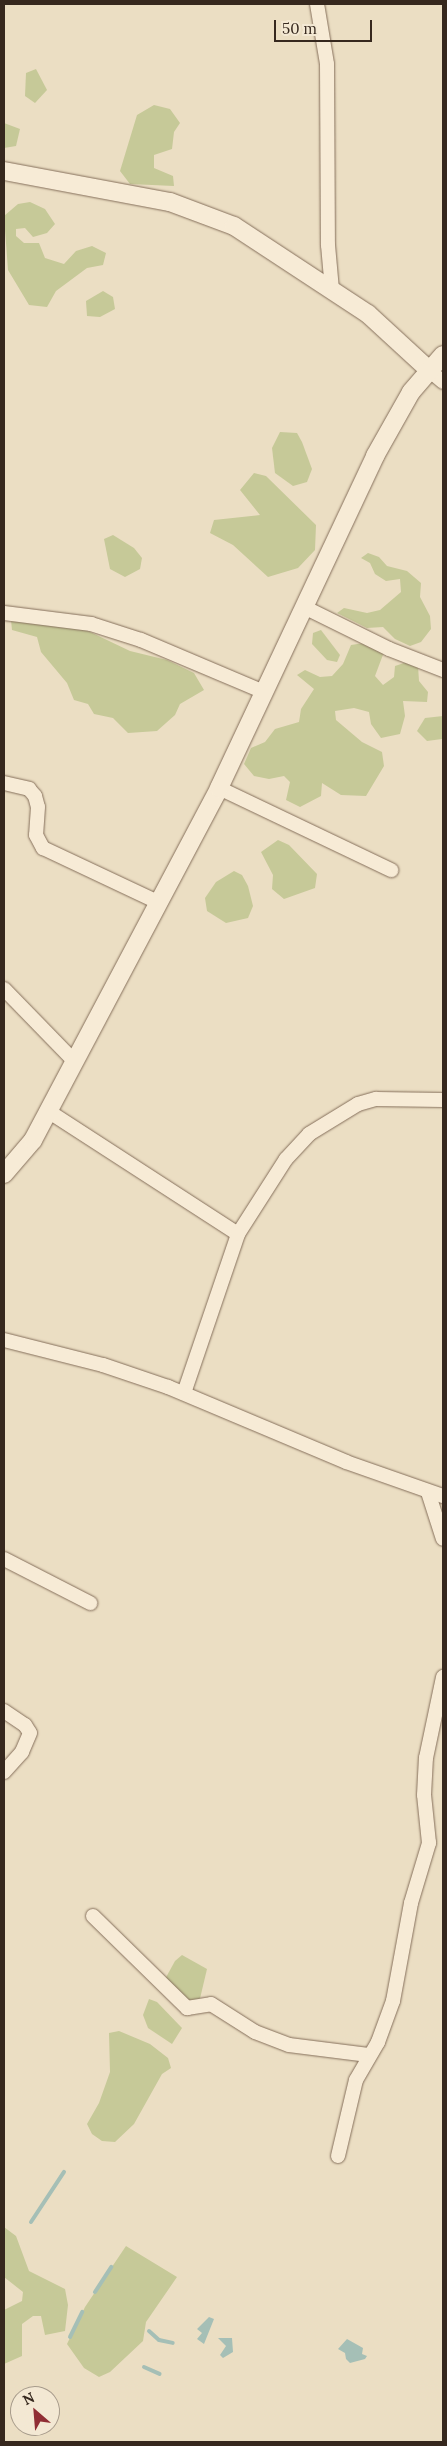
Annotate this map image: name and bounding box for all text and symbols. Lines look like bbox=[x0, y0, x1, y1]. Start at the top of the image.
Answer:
scale bar bbox=[277, 10, 374, 42]
text: 50 m bbox=[282, 19, 317, 38]
north arrow bbox=[10, 2386, 60, 2436]
text: N bbox=[20, 2388, 38, 2409]

